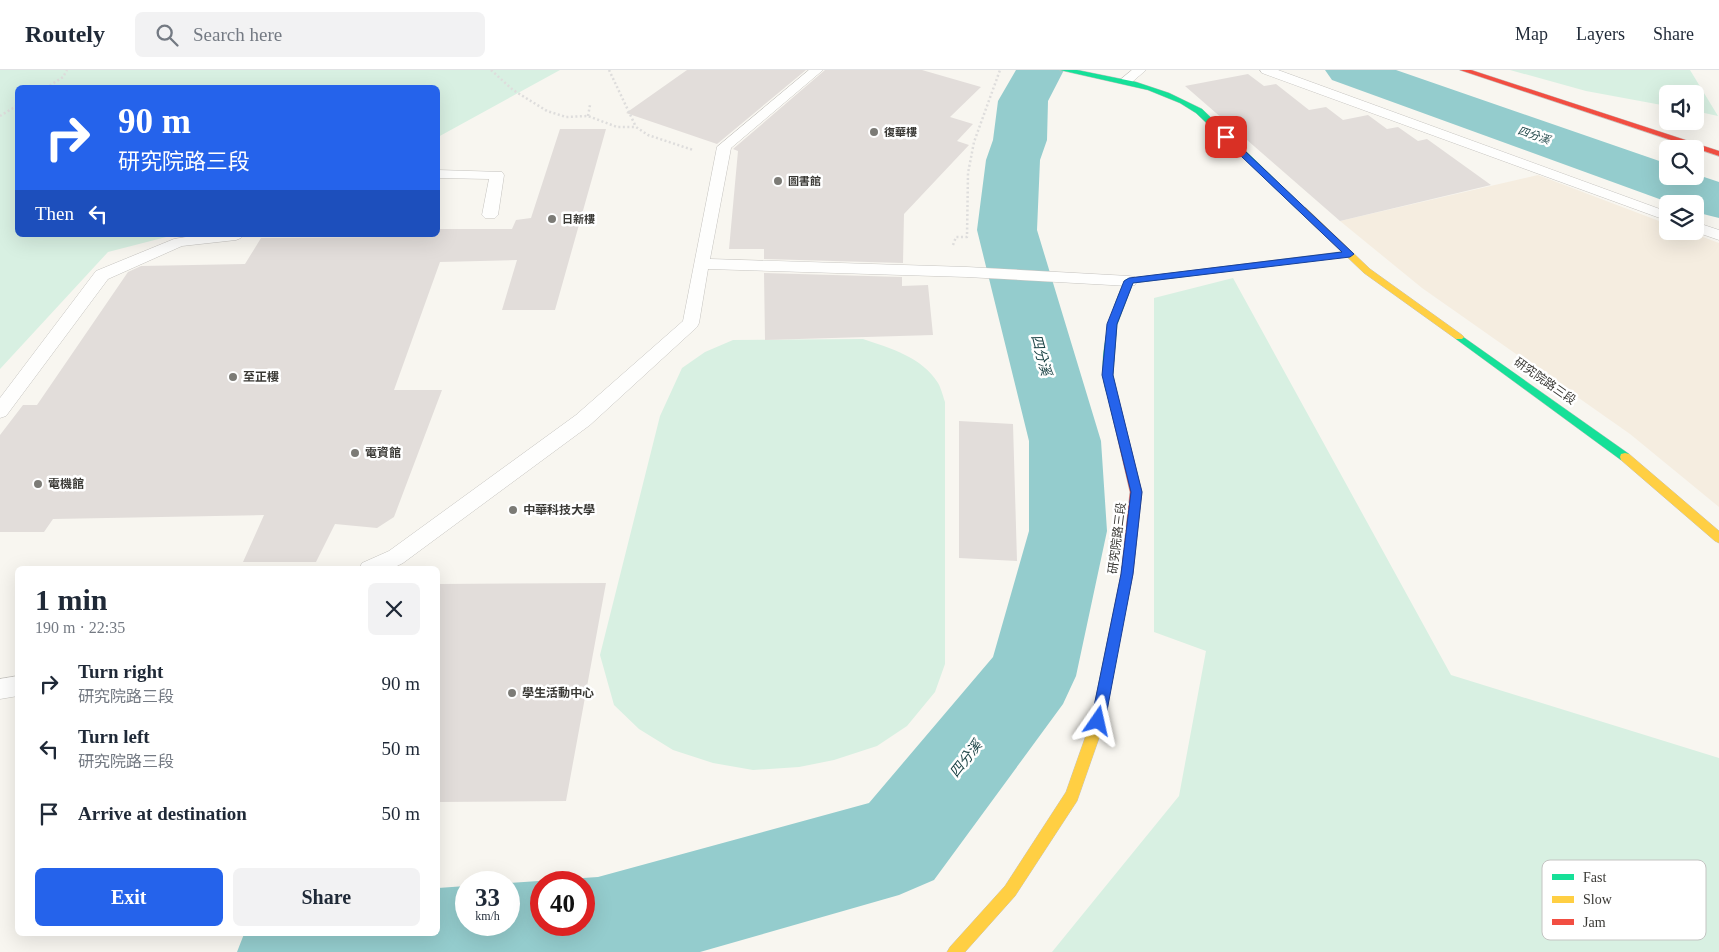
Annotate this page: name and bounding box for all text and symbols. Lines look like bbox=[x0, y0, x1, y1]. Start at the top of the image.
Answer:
search box bbox=[135, 12, 485, 57]
text: Routely bbox=[25, 21, 105, 47]
icon: search bbox=[153, 21, 181, 49]
text: Search here bbox=[193, 24, 282, 45]
text: Map bbox=[1515, 24, 1548, 44]
text: Layers bbox=[1576, 24, 1625, 44]
text: Share bbox=[1653, 24, 1694, 44]
map controls bbox=[1659, 85, 1704, 240]
button: sound bbox=[1659, 85, 1704, 130]
text: 90 m bbox=[118, 102, 191, 141]
icon: right bbox=[35, 105, 100, 170]
pin bbox=[1205, 116, 1247, 158]
icon: arrive bbox=[1212, 123, 1240, 151]
water label: 四分溪 bbox=[1516, 124, 1553, 147]
marker: 復華樓 bbox=[868, 126, 880, 138]
place label: 復華樓 bbox=[884, 126, 917, 138]
button: search bbox=[1659, 140, 1704, 185]
text: 研究院路三段 bbox=[118, 149, 250, 174]
marker: 圖書館 bbox=[772, 175, 784, 187]
place label: 圖書館 bbox=[788, 175, 821, 187]
button: layers bbox=[1659, 195, 1704, 240]
icon: left bbox=[84, 200, 112, 228]
text: Then bbox=[35, 203, 74, 224]
marker: 日新樓 bbox=[546, 213, 558, 225]
place label: 日新樓 bbox=[562, 213, 595, 225]
water label: 四分溪 bbox=[1028, 333, 1054, 379]
street label: 研究院路三段 bbox=[1511, 355, 1579, 407]
place label: 至正樓 bbox=[243, 370, 279, 384]
marker: 至正樓 bbox=[227, 371, 239, 383]
place label: 電資館 bbox=[365, 446, 401, 460]
marker: 電資館 bbox=[349, 447, 361, 459]
place label: 電機館 bbox=[48, 477, 84, 491]
marker: 電機館 bbox=[32, 478, 44, 490]
street label: 研究院路三段 bbox=[1106, 501, 1128, 575]
place label: 中華科技大學 bbox=[523, 503, 595, 517]
marker: 中華科技大學 bbox=[507, 504, 519, 516]
text: 1 min bbox=[35, 583, 108, 616]
button: close bbox=[368, 583, 420, 635]
text: 190 m · 22:35 bbox=[35, 619, 125, 636]
text: Turn right bbox=[78, 661, 163, 682]
icon: right bbox=[35, 670, 63, 698]
text: 90 m bbox=[381, 673, 420, 694]
place label: 學生活動中心 bbox=[522, 686, 594, 700]
marker: 學生活動中心 bbox=[506, 687, 518, 699]
text: 研究院路三段 bbox=[78, 688, 174, 705]
position arrow bbox=[1071, 694, 1123, 746]
text: Turn left bbox=[78, 726, 150, 747]
icon: left bbox=[35, 735, 63, 763]
water label: 四分溪 bbox=[947, 736, 986, 780]
text: 50 m bbox=[381, 738, 420, 759]
text: 研究院路三段 bbox=[78, 753, 174, 770]
icon: arrive bbox=[35, 800, 63, 828]
text: Arrive at destination bbox=[78, 803, 247, 824]
text: 50 m bbox=[381, 803, 420, 824]
legend bbox=[1542, 860, 1706, 940]
button: Exit bbox=[35, 868, 223, 926]
button: Share bbox=[233, 868, 420, 926]
text: Fast bbox=[1583, 870, 1606, 885]
speed limit sign: 40 bbox=[530, 871, 595, 936]
text: 33 bbox=[475, 884, 500, 911]
text: Slow bbox=[1583, 892, 1613, 907]
text: km/h bbox=[475, 909, 500, 923]
text: Jam bbox=[1583, 915, 1606, 930]

